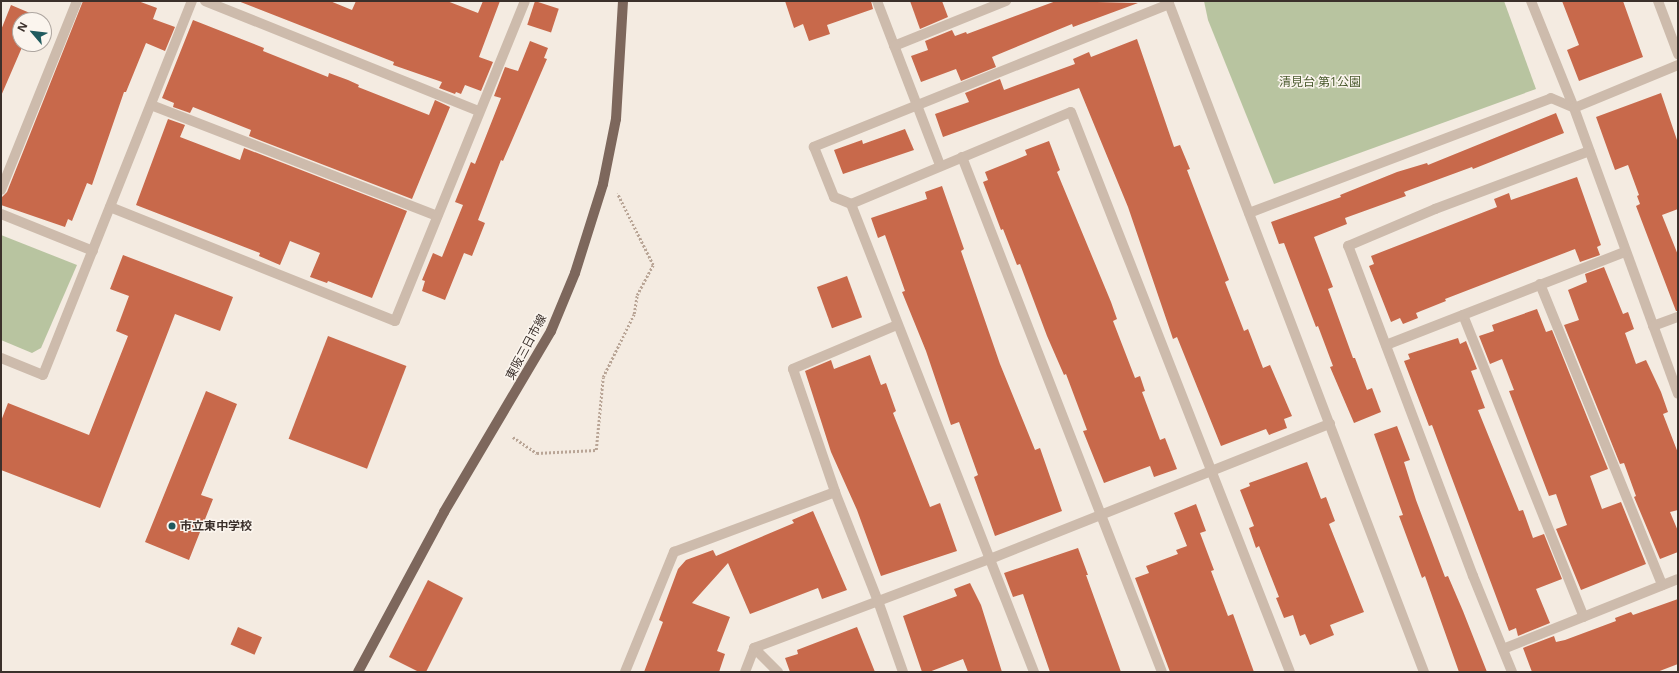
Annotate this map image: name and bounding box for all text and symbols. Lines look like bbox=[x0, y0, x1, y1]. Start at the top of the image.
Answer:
north arrow bbox=[12, 12, 52, 52]
text: N bbox=[13, 19, 31, 34]
park label: 清見台 第1公園 bbox=[1279, 75, 1361, 89]
street label: 東阪三日市線 bbox=[503, 312, 549, 382]
place label: 市立東中学校 bbox=[180, 519, 252, 533]
marker: 市立東中学校 bbox=[167, 521, 177, 531]

